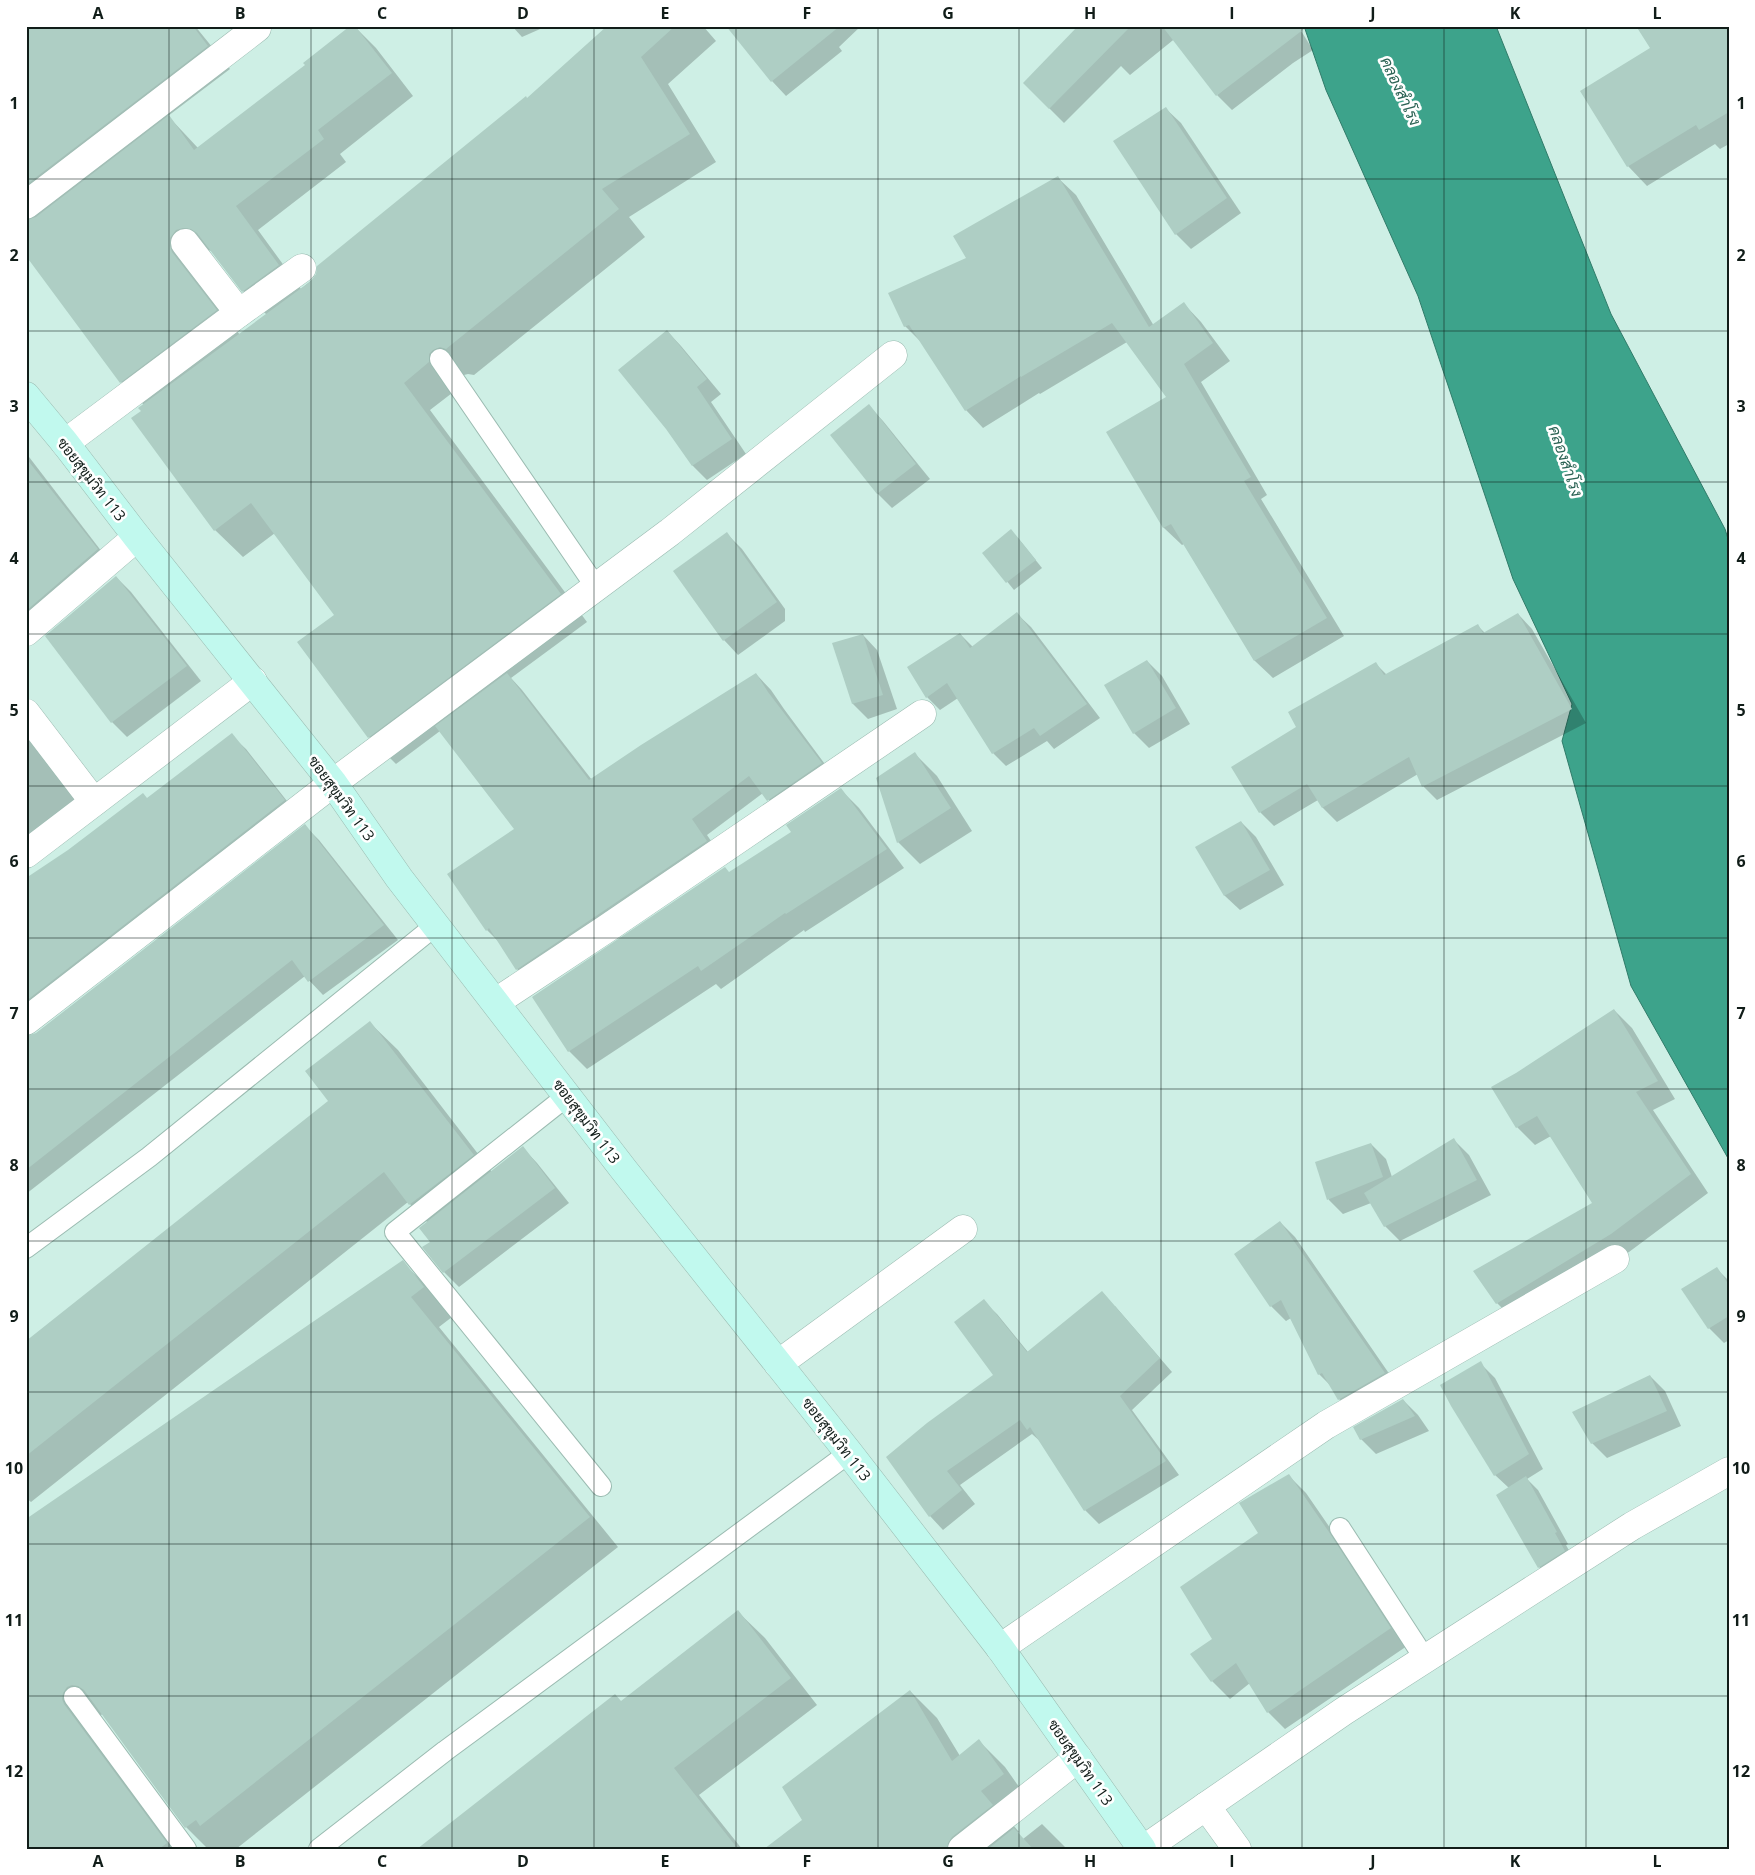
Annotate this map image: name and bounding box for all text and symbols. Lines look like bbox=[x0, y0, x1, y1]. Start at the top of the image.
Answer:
text: A bbox=[92, 2, 104, 24]
text: B bbox=[235, 2, 245, 24]
text: C bbox=[377, 2, 387, 24]
text: D bbox=[517, 2, 529, 24]
text: E bbox=[661, 2, 670, 24]
text: F bbox=[803, 2, 811, 24]
text: G bbox=[942, 2, 954, 24]
text: H bbox=[1084, 2, 1096, 24]
text: I bbox=[1229, 2, 1235, 24]
text: J bbox=[1368, 2, 1376, 24]
text: K bbox=[1510, 2, 1521, 24]
text: L bbox=[1652, 2, 1662, 24]
water label: คลองสำโรง bbox=[1375, 53, 1427, 129]
text: 1 bbox=[9, 92, 19, 114]
text: 1 bbox=[1736, 92, 1746, 114]
text: 2 bbox=[9, 244, 19, 266]
text: 2 bbox=[1736, 244, 1746, 266]
text: 3 bbox=[9, 395, 19, 417]
text: 3 bbox=[1736, 395, 1746, 417]
water label: คลองสำโรง bbox=[1544, 423, 1588, 499]
street label: ซอยสุขุมวิท 113 bbox=[52, 433, 131, 526]
text: 4 bbox=[9, 547, 19, 569]
text: 4 bbox=[1736, 547, 1746, 569]
text: 5 bbox=[9, 699, 19, 721]
text: 5 bbox=[1736, 699, 1746, 721]
street label: ซอยสุขุมวิท 113 bbox=[303, 751, 380, 846]
text: 6 bbox=[9, 850, 19, 872]
text: 6 bbox=[1736, 850, 1746, 872]
text: 7 bbox=[9, 1002, 19, 1024]
text: 7 bbox=[1736, 1002, 1746, 1024]
street label: ซอยสุขุมวิท 113 bbox=[547, 1075, 625, 1168]
text: 8 bbox=[9, 1154, 19, 1176]
text: 8 bbox=[1736, 1154, 1746, 1176]
text: 9 bbox=[9, 1305, 19, 1327]
text: 9 bbox=[1736, 1305, 1746, 1327]
street label: ซอยสุขุมวิท 113 bbox=[797, 1393, 876, 1486]
text: 10 bbox=[5, 1457, 23, 1479]
text: 10 bbox=[1732, 1457, 1750, 1479]
text: 11 bbox=[5, 1609, 23, 1631]
text: 11 bbox=[1732, 1609, 1750, 1631]
street label: ซอยสุขุมวิท 113 bbox=[1042, 1715, 1118, 1810]
text: 12 bbox=[5, 1760, 23, 1782]
text: 12 bbox=[1732, 1760, 1750, 1782]
text: A bbox=[92, 1850, 104, 1872]
text: B bbox=[235, 1850, 245, 1872]
text: C bbox=[377, 1850, 387, 1872]
text: D bbox=[517, 1850, 529, 1872]
text: E bbox=[661, 1850, 670, 1872]
text: F bbox=[803, 1850, 811, 1872]
text: G bbox=[942, 1850, 954, 1872]
text: H bbox=[1084, 1850, 1096, 1872]
text: I bbox=[1229, 1850, 1235, 1872]
text: J bbox=[1368, 1850, 1376, 1872]
text: K bbox=[1510, 1850, 1521, 1872]
text: L bbox=[1652, 1850, 1662, 1872]

